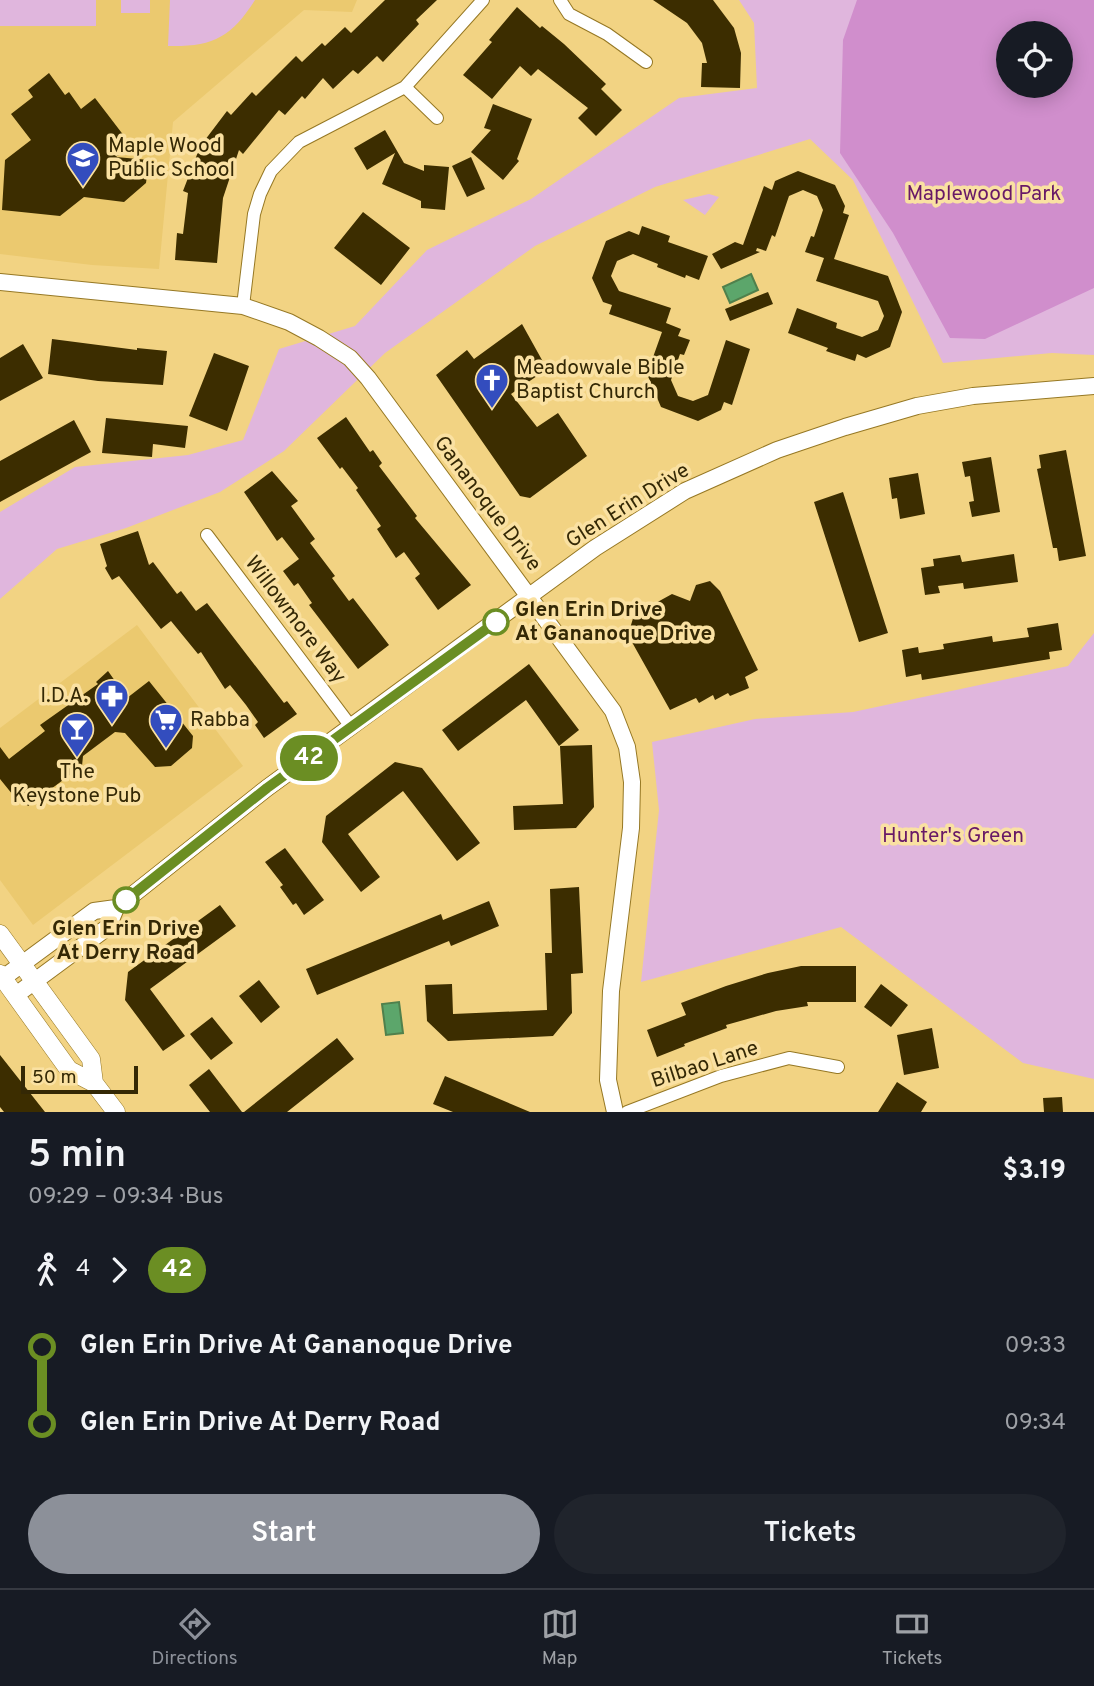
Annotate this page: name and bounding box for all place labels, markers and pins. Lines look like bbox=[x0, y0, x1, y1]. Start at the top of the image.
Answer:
place label: Maple Wood Public School bbox=[108, 133, 235, 184]
school or university icon: Maple Wood Public School bbox=[64, 139, 102, 188]
place label: Meadowvale Bible Baptist Church bbox=[516, 355, 685, 406]
church icon: Meadowvale Bible Baptist Church bbox=[473, 361, 511, 410]
place label: Glen Erin Drive At Gananoque Drive bbox=[515, 597, 712, 648]
marker: Glen Erin Drive At Gananoque Drive bbox=[483, 609, 509, 635]
pharmacy icon: I.D.A. bbox=[93, 677, 131, 726]
place label: I.D.A. bbox=[40, 683, 88, 710]
supermarket icon: Rabba bbox=[147, 701, 185, 750]
place label: Rabba bbox=[190, 707, 250, 734]
bar icon: The Keystone Pub bbox=[58, 710, 96, 759]
place label: The Keystone Pub bbox=[13, 759, 141, 810]
marker: Glen Erin Drive At Derry Road bbox=[113, 887, 139, 913]
place label: Glen Erin Drive At Derry Road bbox=[52, 916, 200, 967]

